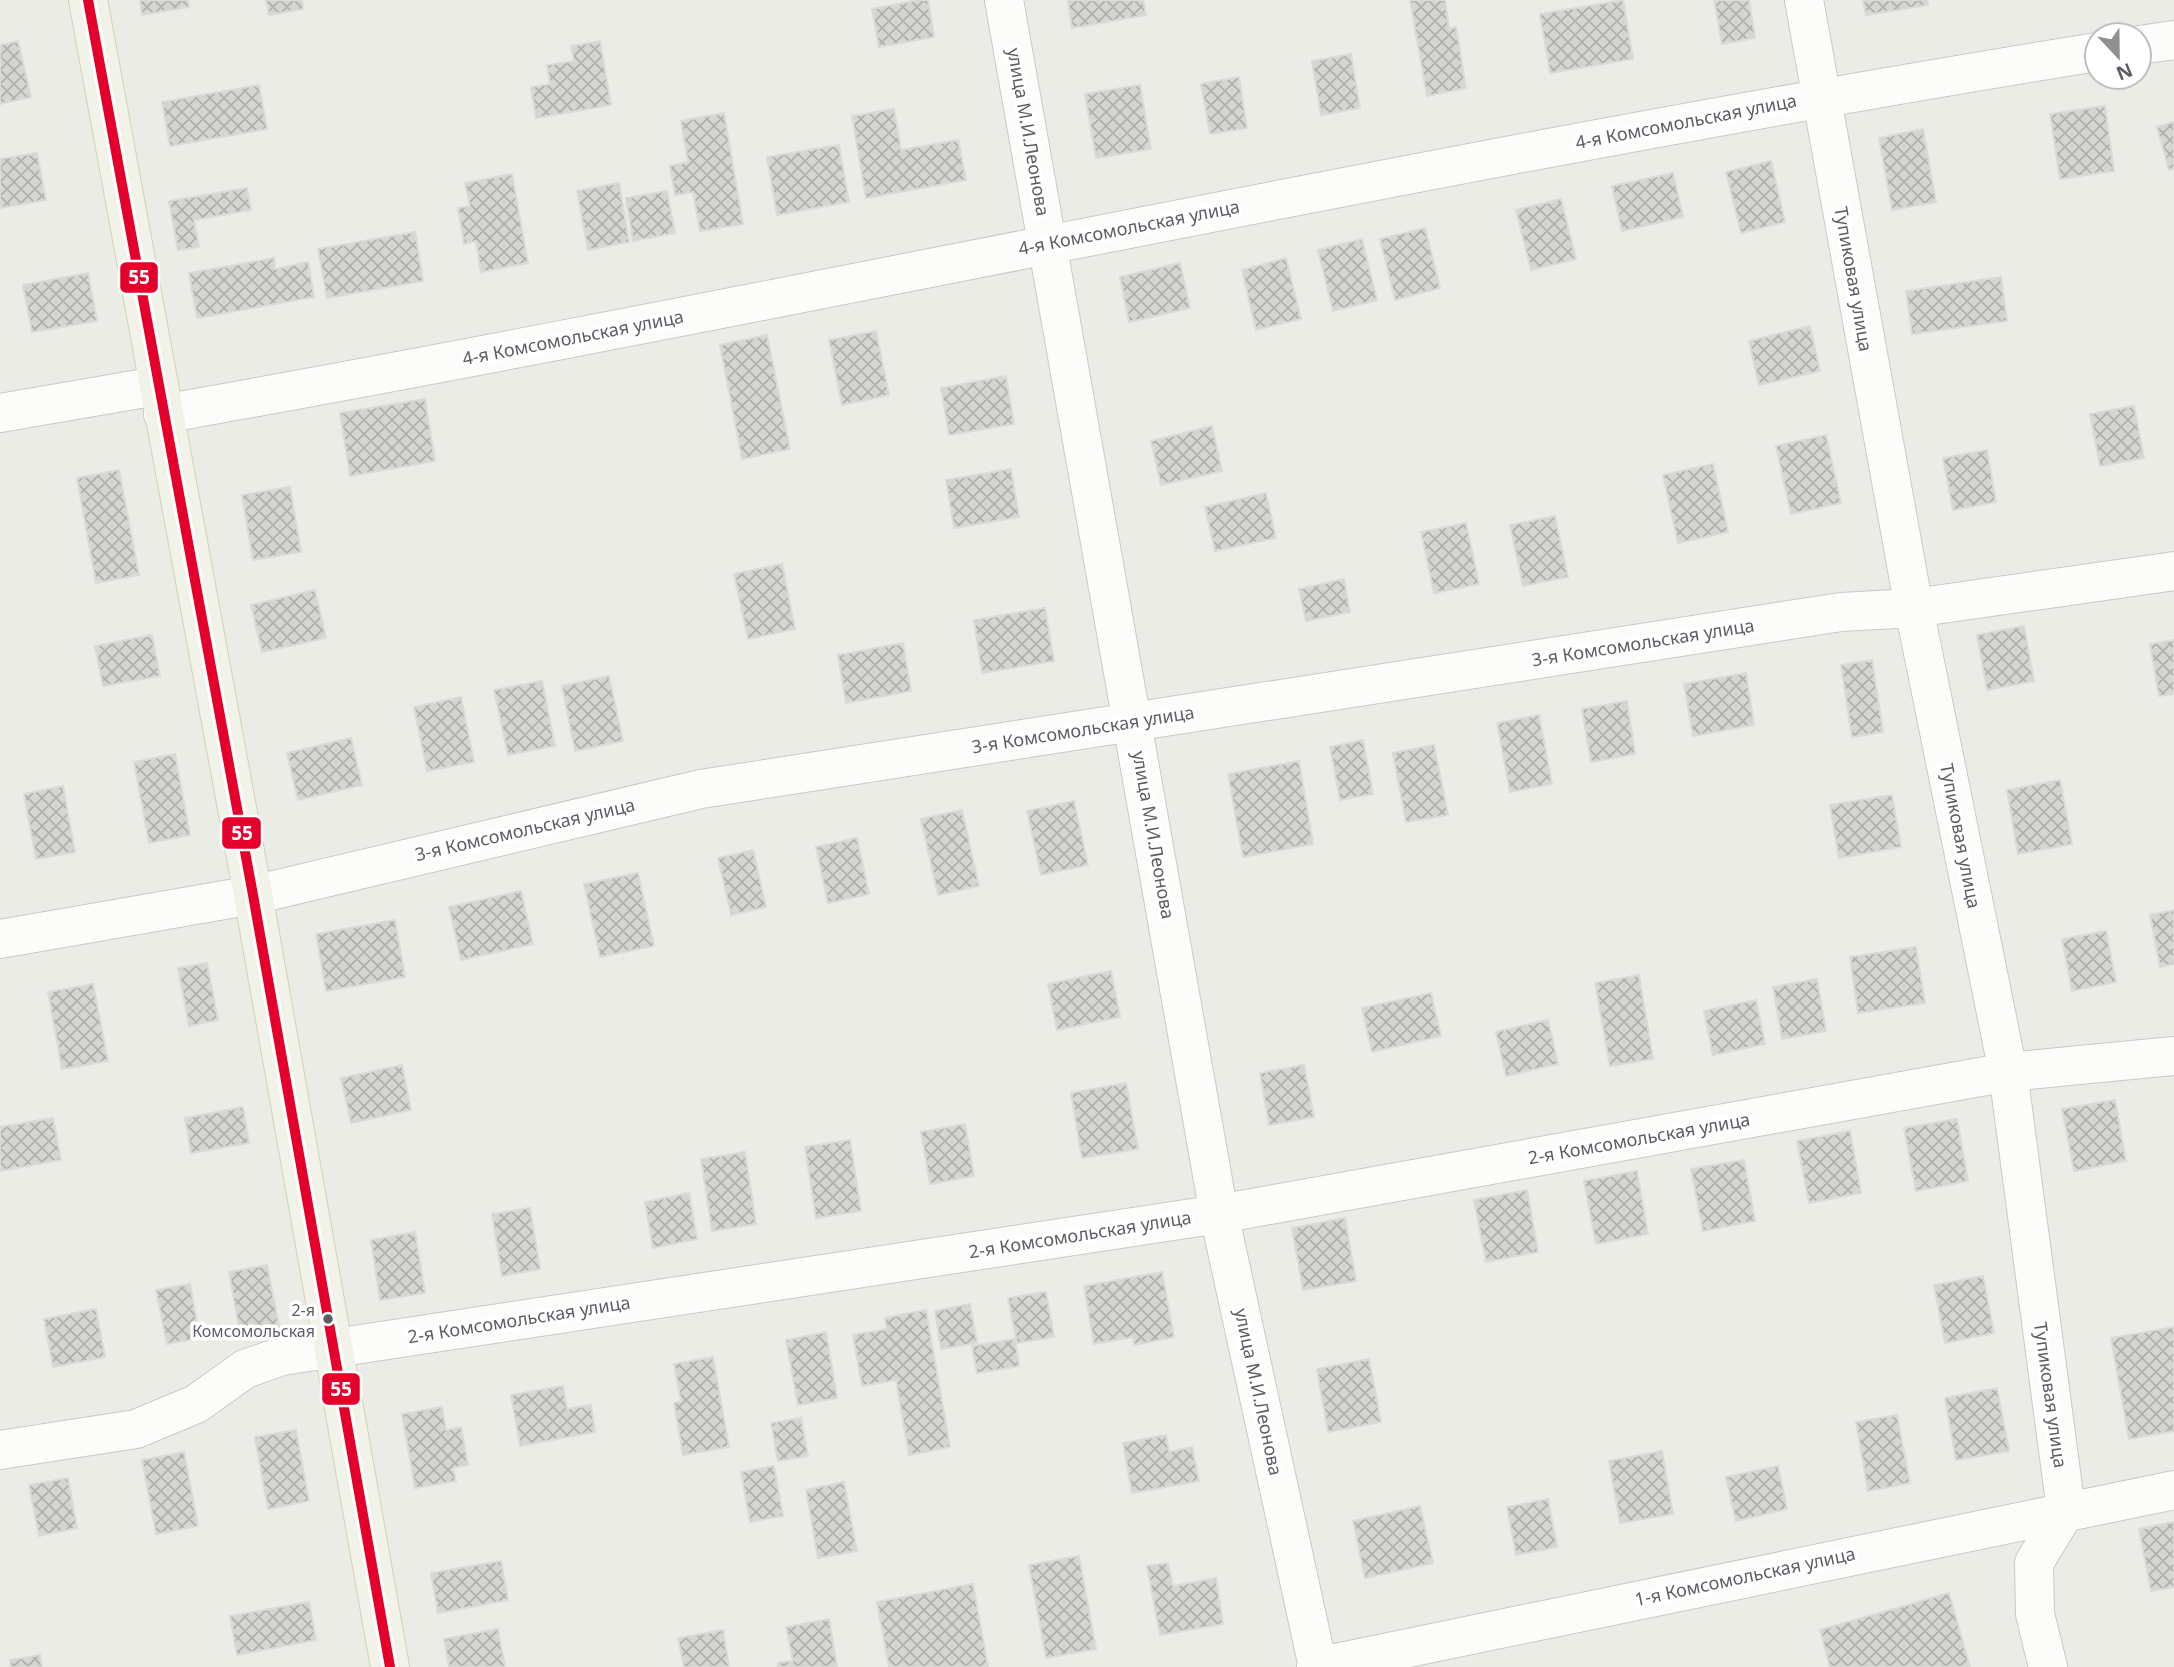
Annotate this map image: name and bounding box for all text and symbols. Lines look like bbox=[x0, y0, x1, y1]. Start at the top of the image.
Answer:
north arrow bbox=[2083, 21, 2153, 91]
street label: улица М.И.Леонова bbox=[1002, 46, 1056, 218]
text: N bbox=[2112, 57, 2136, 87]
street label: 4-я Комсомольская улица bbox=[1573, 88, 1799, 154]
street label: 4-я Комсомольская улица bbox=[1016, 194, 1242, 260]
street label: Тупиковая улица bbox=[1829, 204, 1879, 353]
line badge: 55 bbox=[119, 261, 159, 294]
text: 55 bbox=[128, 264, 150, 290]
street label: 4-я Комсомольская улица bbox=[460, 304, 686, 370]
street label: 3-я Комсомольская улица bbox=[1530, 613, 1756, 671]
street label: 3-я Комсомольская улица bbox=[970, 700, 1196, 758]
street label: улица М.И.Леонова bbox=[1127, 749, 1181, 921]
street label: Тупиковая улица bbox=[1935, 761, 1987, 910]
street label: 3-я Комсомольская улица bbox=[412, 792, 637, 866]
line badge: 55 bbox=[221, 816, 262, 850]
text: 55 bbox=[231, 820, 253, 846]
street label: 2-я Комсомольская улица bbox=[1526, 1107, 1752, 1169]
street label: 2-я Комсомольская улица bbox=[967, 1205, 1193, 1263]
street label: 2-я Комсомольская улица bbox=[406, 1290, 632, 1348]
place label: 2-я Комсомольская bbox=[192, 1299, 315, 1342]
street label: улица М.И.Леонова bbox=[1230, 1306, 1288, 1478]
marker: 2-я Комсомольская bbox=[321, 1312, 335, 1326]
street label: Тупиковая улица bbox=[2029, 1320, 2073, 1469]
line badge: 55 bbox=[321, 1372, 361, 1406]
text: 55 bbox=[330, 1376, 352, 1402]
street label: 1-я Комсомольская улица bbox=[1632, 1541, 1857, 1611]

